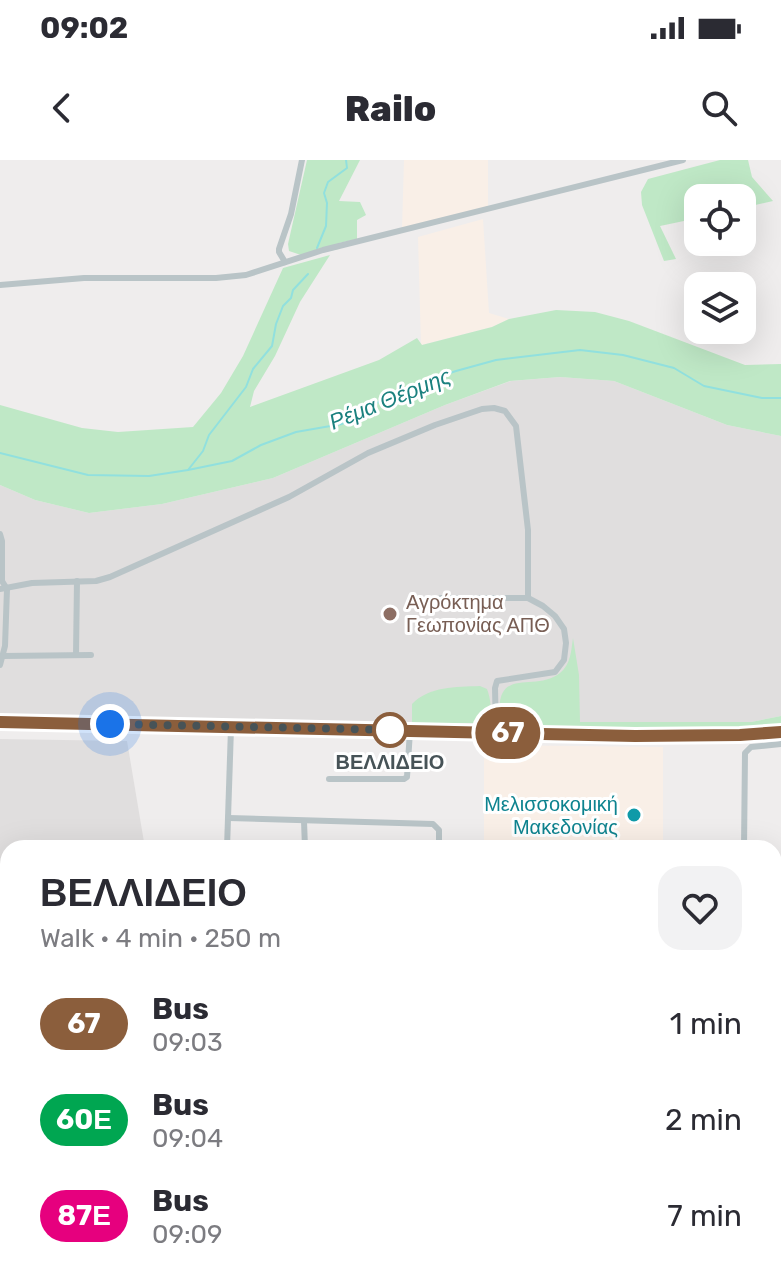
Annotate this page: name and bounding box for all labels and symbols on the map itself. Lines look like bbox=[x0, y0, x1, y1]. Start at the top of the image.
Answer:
water label: Ρέμα Θέρμης bbox=[325, 362, 455, 436]
place label: Αγρόκτημα Γεωπονίας ΑΠΘ bbox=[406, 590, 550, 637]
marker: Αγρόκτημα Γεωπονίας ΑΠΘ bbox=[381, 605, 399, 623]
your location bbox=[90, 704, 130, 744]
line badge: 67 bbox=[472, 707, 544, 759]
marker: ΒΕΛΛΙΔΕΙΟ bbox=[373, 713, 407, 747]
place label: ΒΕΛΛΙΔΕΙΟ bbox=[336, 750, 444, 774]
place label: Μελισσοκομική Μακεδονίας bbox=[484, 792, 618, 839]
marker: Μελισσοκομική Μακεδονίας bbox=[625, 806, 643, 824]

